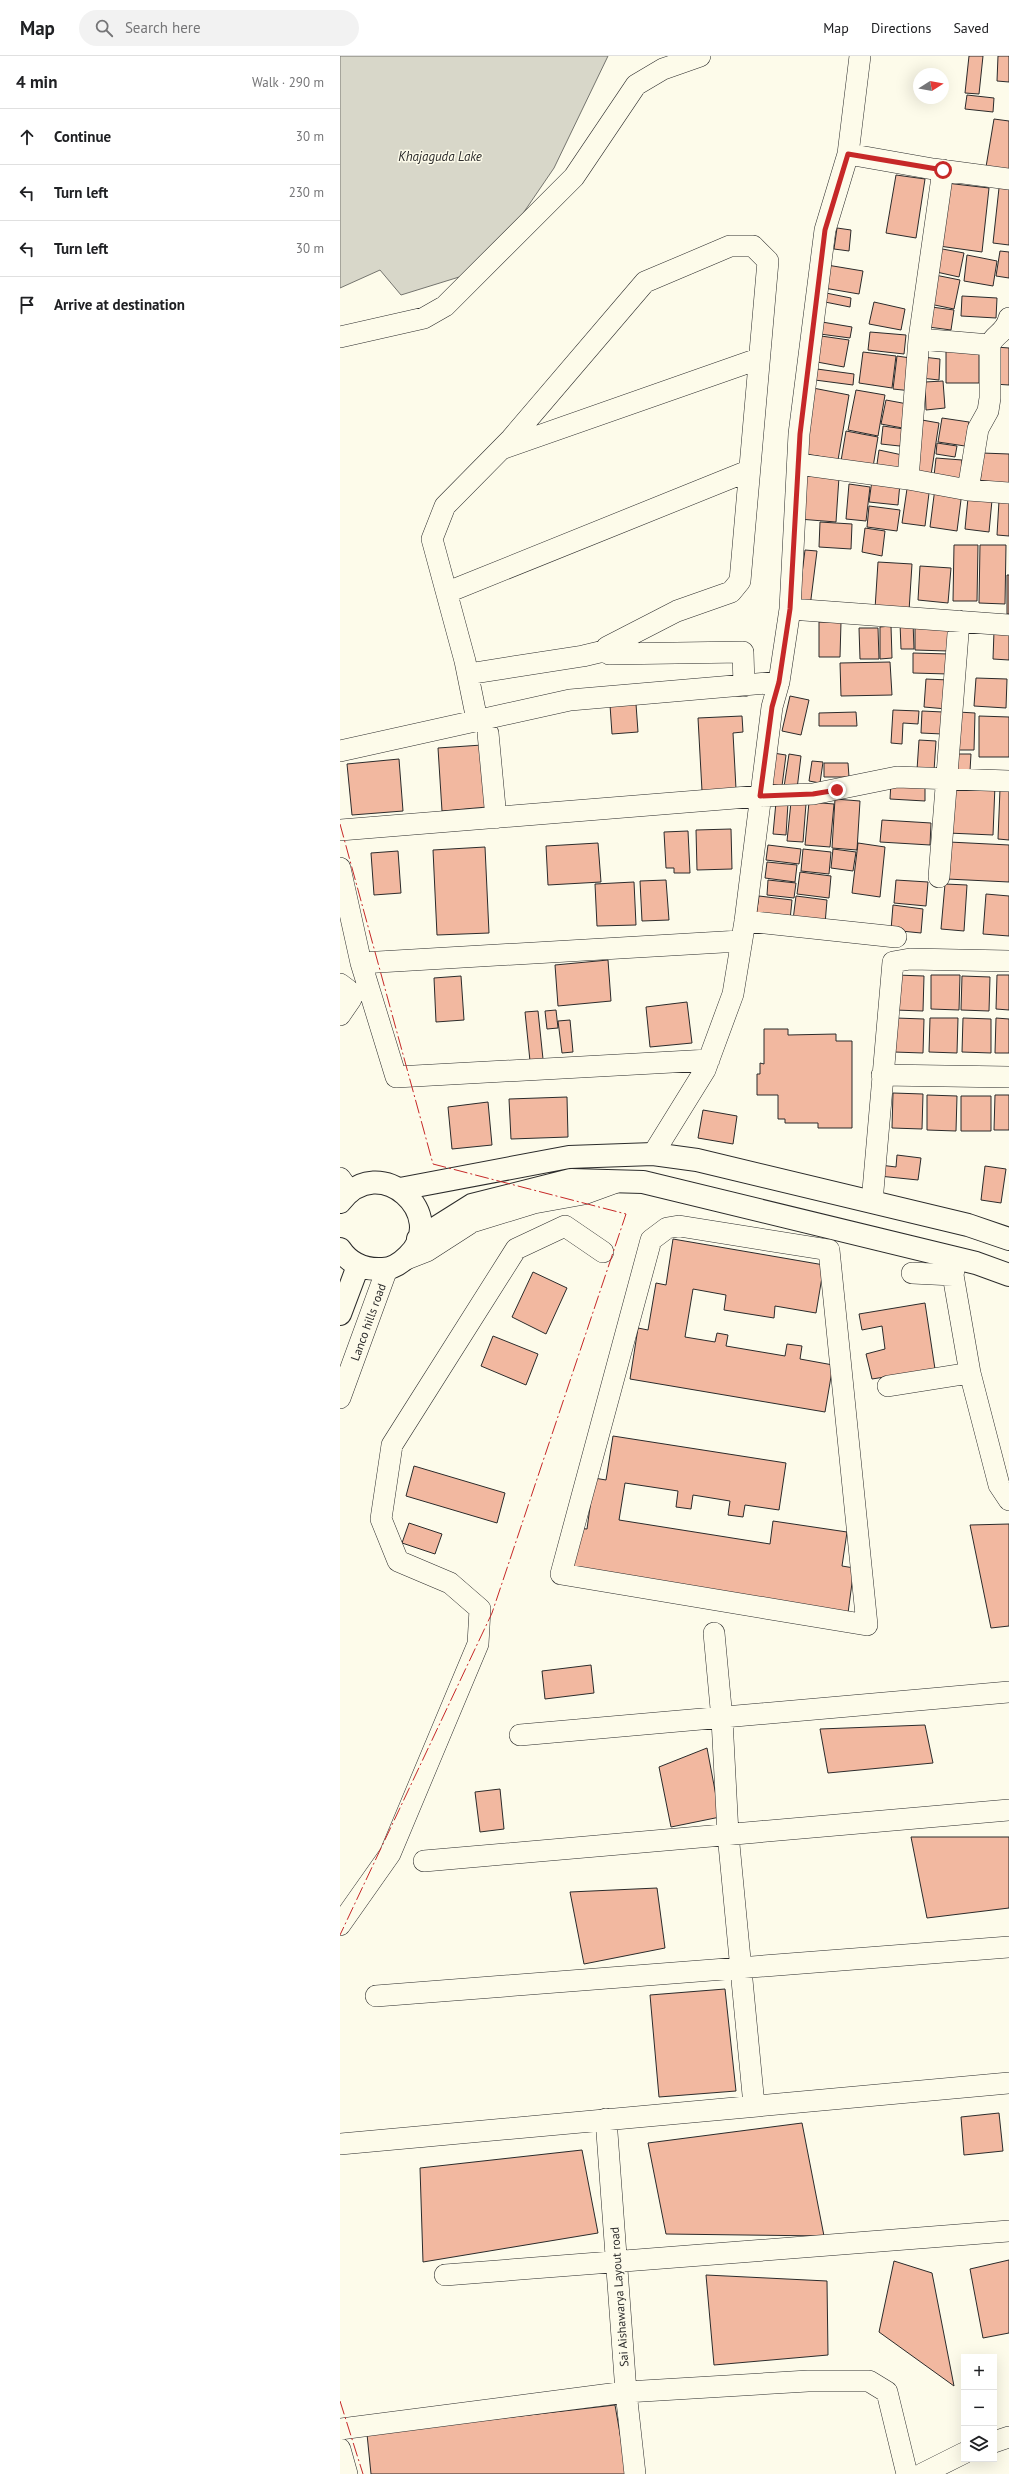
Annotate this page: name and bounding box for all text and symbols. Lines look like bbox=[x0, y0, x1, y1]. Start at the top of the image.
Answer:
search box bbox=[79, 10, 359, 46]
text: Map bbox=[20, 16, 55, 40]
icon: search bbox=[93, 17, 115, 39]
text: Search here bbox=[125, 18, 201, 37]
text: Map bbox=[823, 19, 849, 37]
text: Directions bbox=[871, 19, 931, 37]
text: Saved bbox=[953, 19, 989, 37]
north arrow bbox=[913, 68, 949, 104]
text: 4 min bbox=[16, 71, 57, 93]
text: Walk · 290 m bbox=[252, 74, 324, 91]
icon: ahead bbox=[16, 126, 38, 148]
text: Continue bbox=[54, 127, 111, 146]
text: 30 m bbox=[296, 128, 324, 145]
water label: Khajaguda Lake bbox=[398, 148, 482, 165]
route start bbox=[934, 161, 952, 179]
icon: left bbox=[16, 182, 38, 204]
text: Turn left bbox=[54, 183, 108, 202]
text: 230 m bbox=[289, 184, 324, 201]
icon: left bbox=[16, 238, 38, 260]
text: Turn left bbox=[54, 239, 108, 258]
text: 30 m bbox=[296, 240, 324, 257]
icon: arrive bbox=[16, 294, 38, 316]
text: Arrive at destination bbox=[54, 295, 185, 314]
route end bbox=[828, 781, 846, 799]
street label: Lanco hills road bbox=[347, 1281, 389, 1363]
street label: Sai Aishawarya Layout road bbox=[607, 2227, 631, 2367]
map controls bbox=[961, 2354, 997, 2462]
button: + bbox=[961, 2354, 997, 2390]
button: − bbox=[961, 2390, 997, 2426]
button: layers bbox=[961, 2426, 997, 2462]

